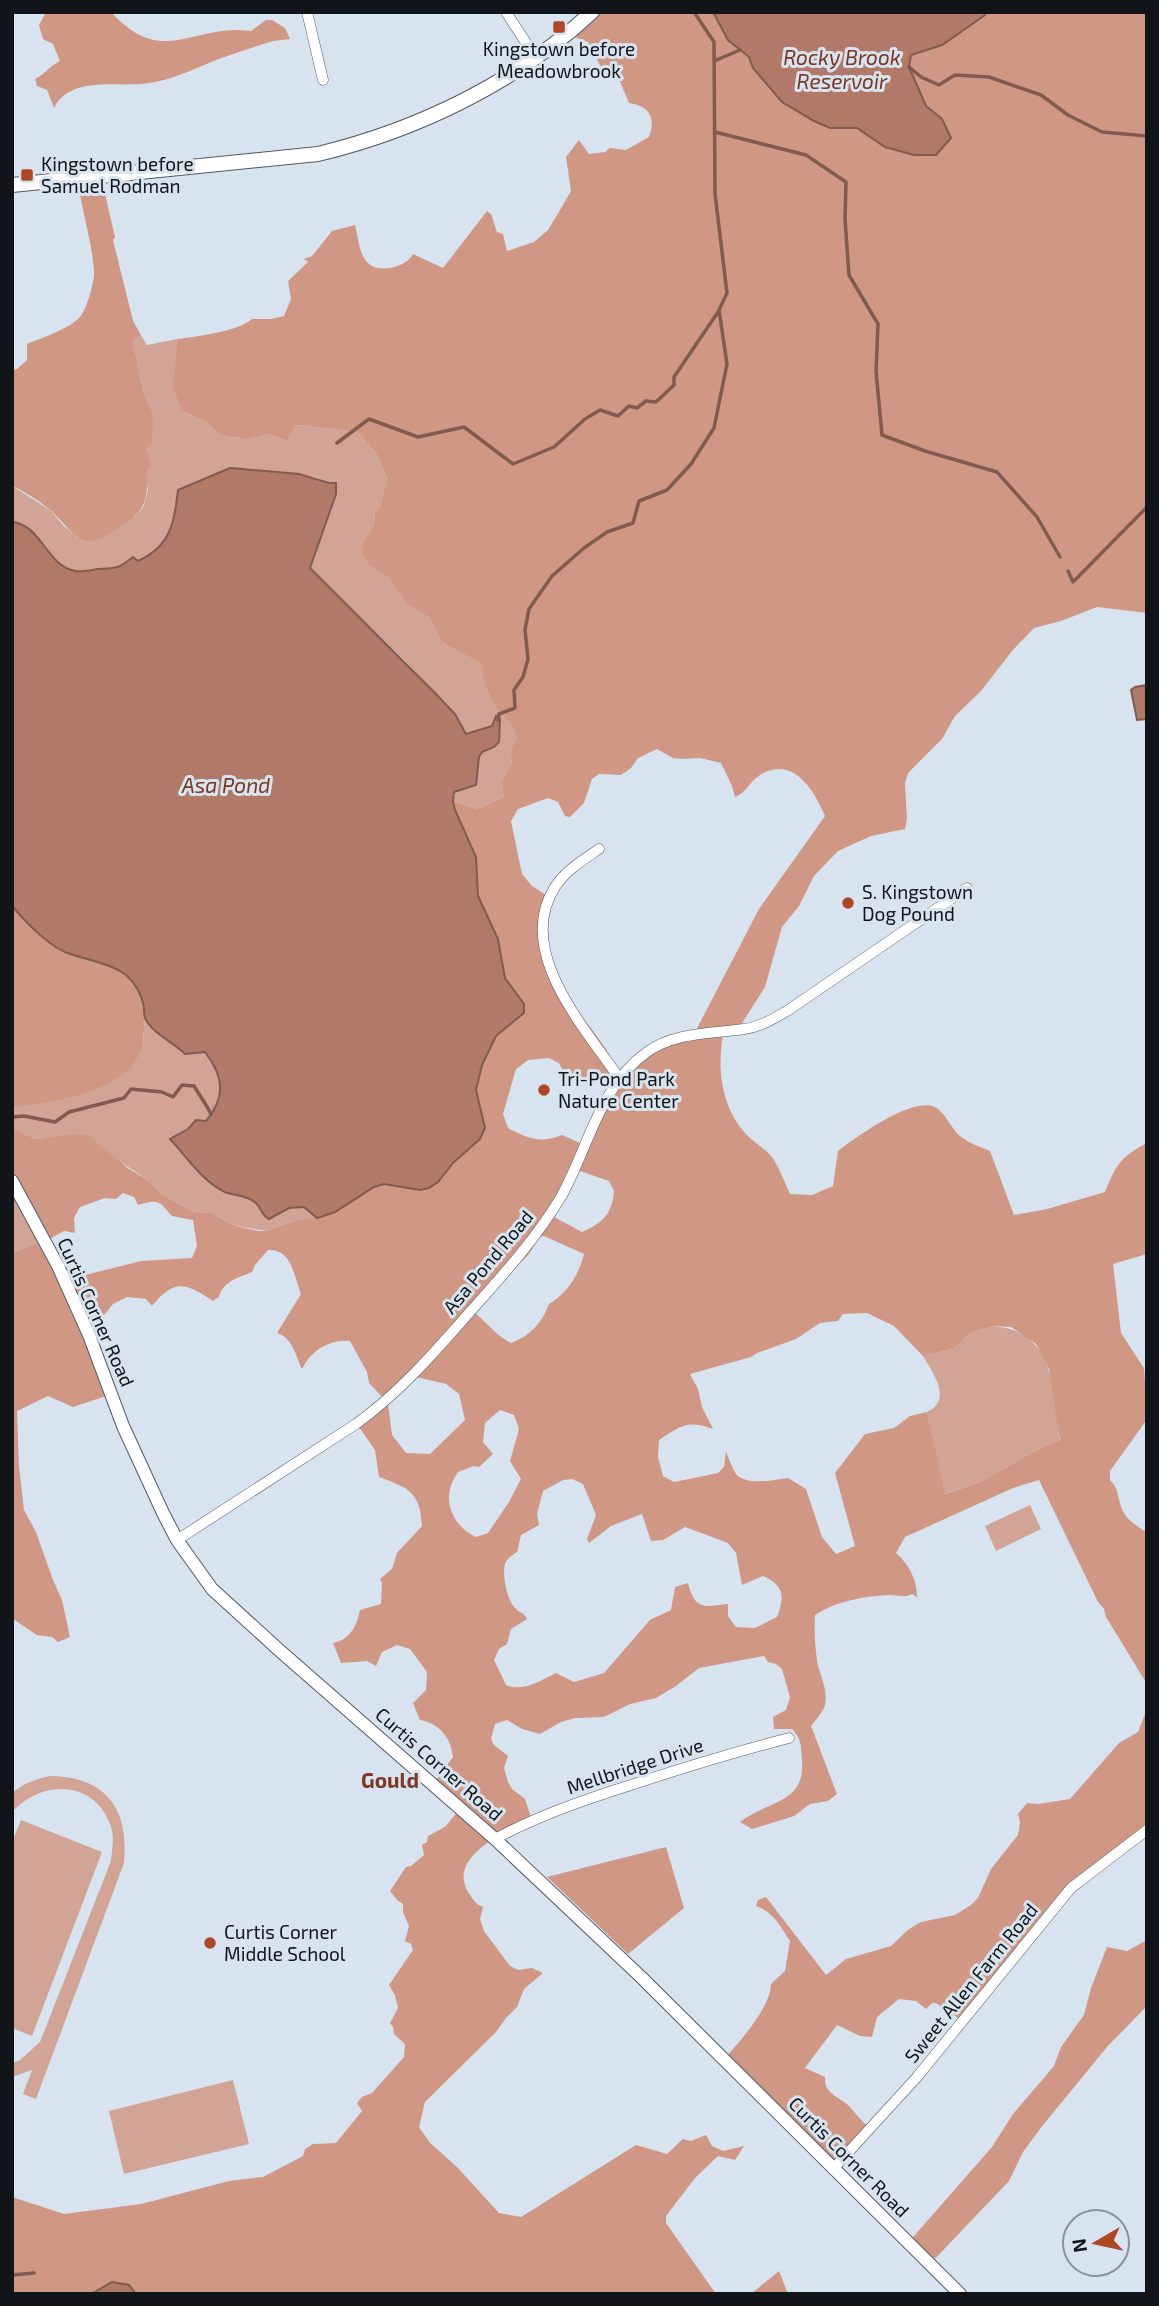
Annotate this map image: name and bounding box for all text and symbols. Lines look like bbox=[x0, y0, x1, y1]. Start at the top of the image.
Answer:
marker: Kingstown before Meadowbrook bbox=[551, 19, 567, 35]
place label: Kingstown before Meadowbrook bbox=[483, 37, 635, 82]
water label: Rocky Brook Reservoir bbox=[783, 44, 901, 93]
place label: Kingstown before Samuel Rodman bbox=[41, 152, 194, 197]
marker: Kingstown before Samuel Rodman bbox=[19, 167, 35, 183]
water label: Asa Pond bbox=[181, 772, 270, 797]
place label: S. Kingstown Dog Pound bbox=[862, 880, 973, 925]
marker: S. Kingstown Dog Pound bbox=[840, 895, 856, 911]
place label: Tri-Pond Park Nature Center bbox=[558, 1067, 679, 1112]
marker: Tri-Pond Park Nature Center bbox=[536, 1082, 552, 1098]
street label: Asa Pond Road bbox=[438, 1205, 538, 1318]
street label: Curtis Corner Road bbox=[53, 1234, 140, 1390]
street label: Curtis Corner Road bbox=[371, 1702, 508, 1825]
street label: Mellbridge Drive bbox=[564, 1733, 706, 1798]
district label: Gould bbox=[361, 1767, 419, 1792]
street label: Sweet Allen Farm Road bbox=[899, 1898, 1042, 2067]
place label: Curtis Corner Middle School bbox=[224, 1920, 346, 1965]
marker: Curtis Corner Middle School bbox=[202, 1935, 218, 1951]
street label: Curtis Corner Road bbox=[784, 2092, 914, 2222]
north arrow bbox=[1061, 2208, 1131, 2278]
text: N bbox=[1066, 2237, 1091, 2254]

